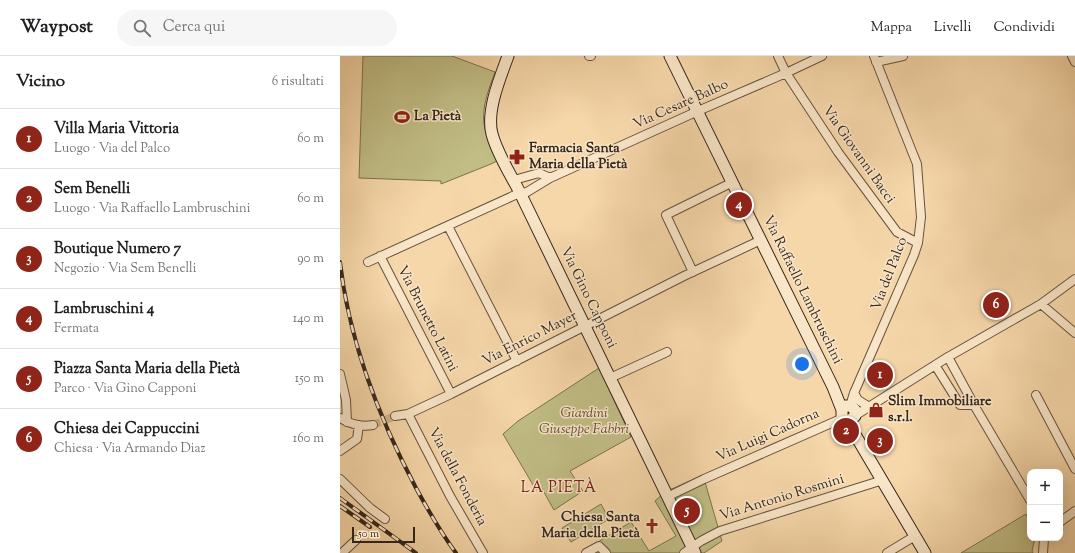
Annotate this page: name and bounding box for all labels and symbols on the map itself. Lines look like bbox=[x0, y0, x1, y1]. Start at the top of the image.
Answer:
street label: Via Cesare Balbo bbox=[630, 75, 732, 135]
street label: Via Giovanni Bacci bbox=[817, 102, 899, 208]
place label: La Pietà bbox=[414, 107, 462, 127]
sports icon: La Pietà bbox=[393, 108, 411, 126]
place label: Farmacia Santa Maria della Pietà bbox=[529, 139, 628, 175]
pharmacy icon: Farmacia Santa Maria della Pietà bbox=[508, 148, 526, 166]
pin: 4 bbox=[726, 190, 752, 220]
street label: Via Raffaello Lambruschini bbox=[757, 212, 847, 368]
street label: Via del Palco bbox=[867, 234, 913, 313]
street label: Via Gino Capponi bbox=[555, 244, 621, 352]
street label: Via Brunetto Latini bbox=[392, 263, 462, 376]
pin: 6 bbox=[983, 290, 1009, 320]
street label: Via Enrico Mayer bbox=[479, 306, 582, 372]
your location bbox=[792, 354, 812, 374]
pin: 1 bbox=[867, 360, 893, 390]
place label: Slim Immobiliare s.r.l. bbox=[888, 392, 992, 428]
shop icon: Slim Immobiliare s.r.l. bbox=[867, 401, 885, 419]
park label: Giardini Giuseppe Fabbri bbox=[539, 404, 630, 440]
street label: Via Luigi Cadorna bbox=[713, 404, 823, 468]
pin: 2 bbox=[833, 416, 859, 446]
street label: Via della Fonderia bbox=[423, 424, 492, 530]
pin: 3 bbox=[867, 426, 893, 456]
street label: Via Antonio Rosmini bbox=[717, 470, 847, 526]
district label: LA PIETÀ bbox=[521, 477, 597, 499]
pin: 5 bbox=[674, 496, 700, 526]
place label: Chiesa Santa Maria della Pietà bbox=[541, 508, 641, 544]
church icon: Chiesa Santa Maria della Pietà bbox=[643, 517, 661, 535]
scale bar bbox=[352, 525, 415, 544]

